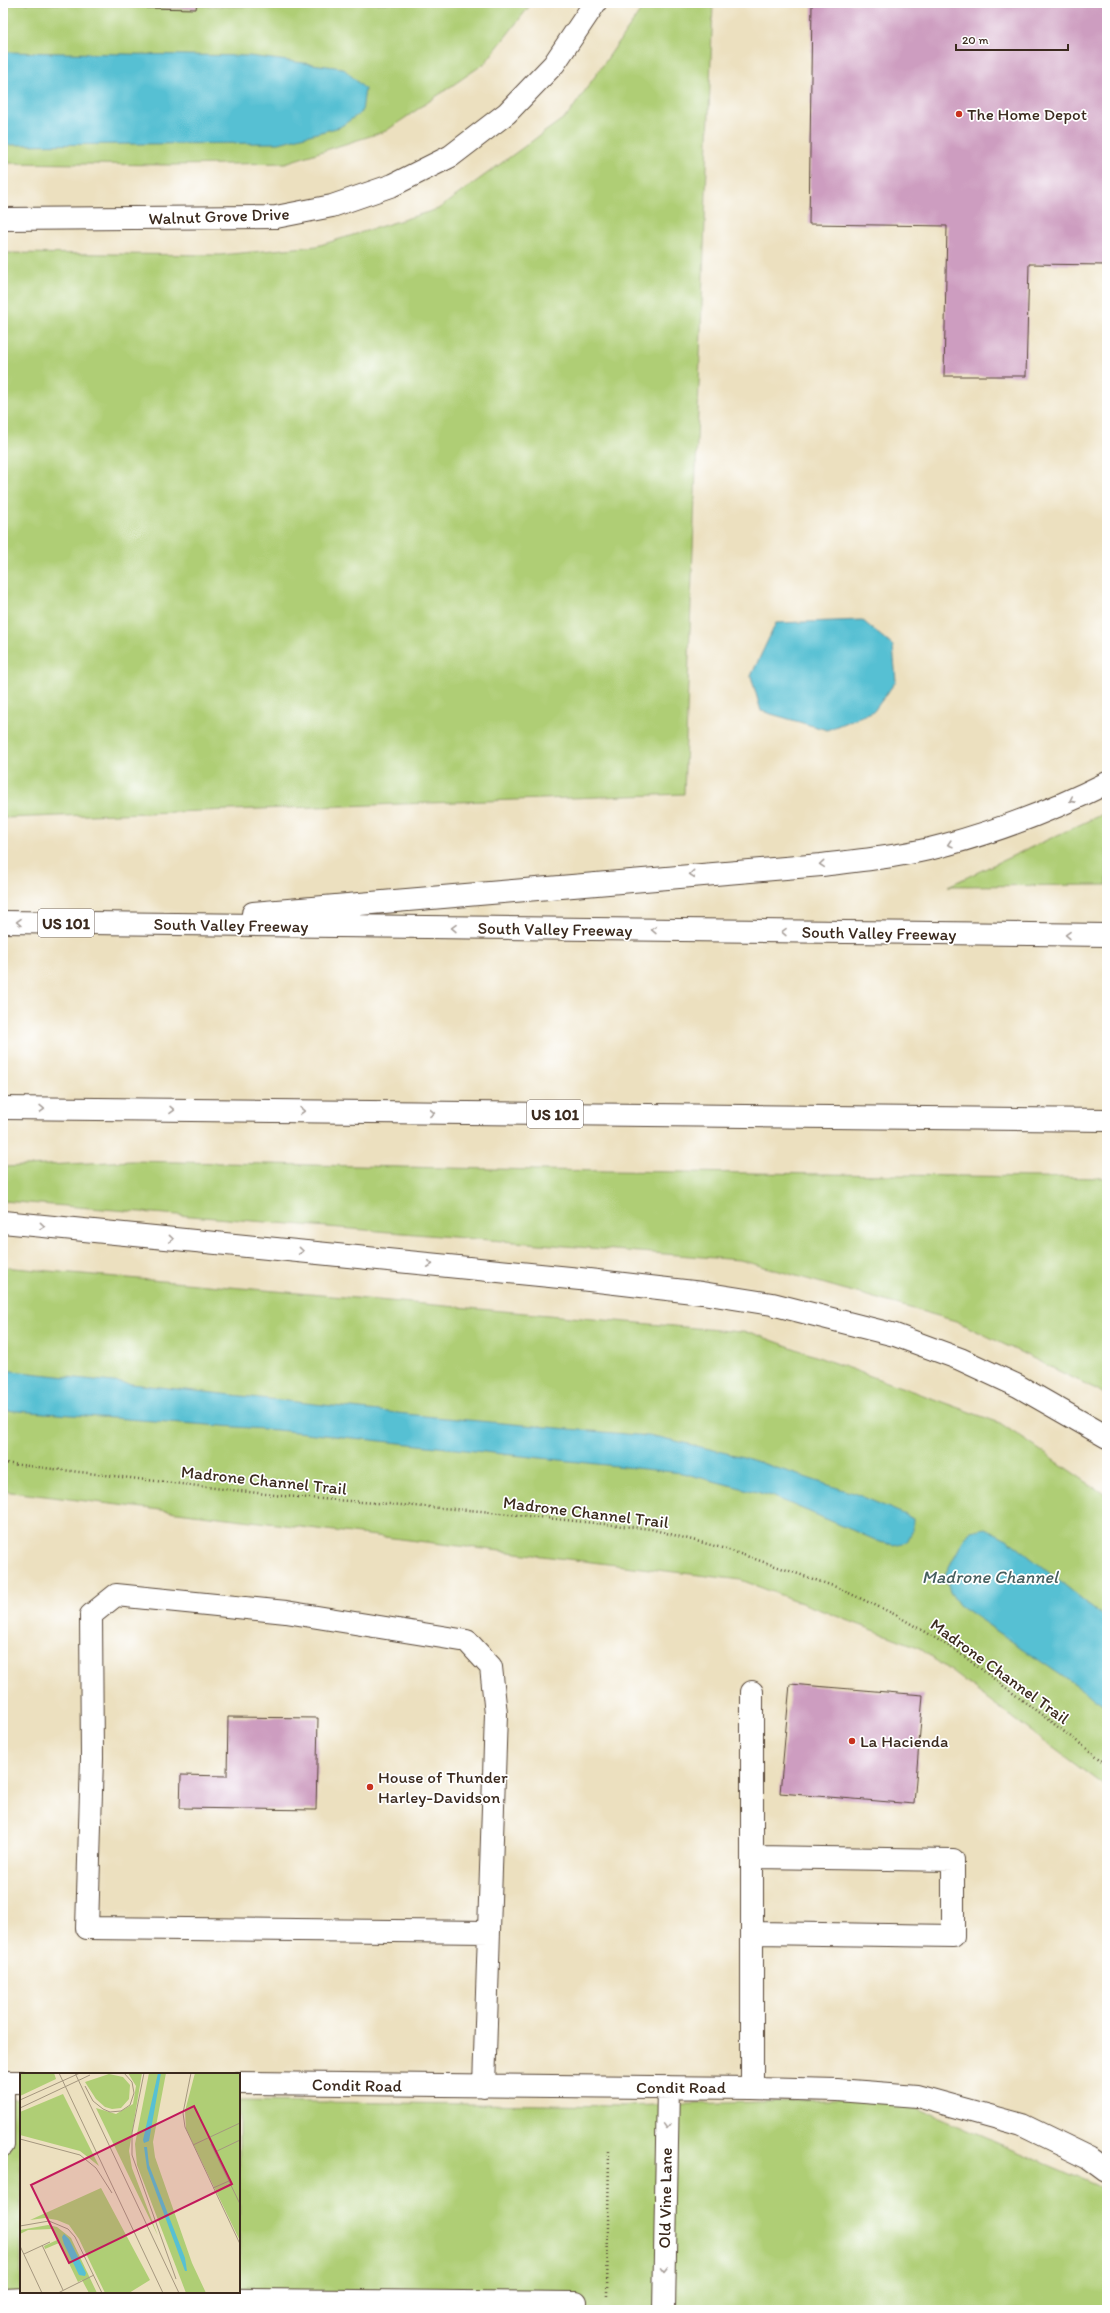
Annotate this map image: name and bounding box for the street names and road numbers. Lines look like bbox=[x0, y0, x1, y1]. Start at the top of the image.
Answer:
street label: Walnut Grove Drive bbox=[148, 204, 290, 228]
road number: US 101 bbox=[38, 909, 94, 937]
street label: South Valley Freeway bbox=[153, 914, 309, 936]
street label: South Valley Freeway bbox=[477, 918, 633, 940]
street label: South Valley Freeway bbox=[801, 922, 957, 944]
road number: US 101 bbox=[527, 1100, 583, 1128]
street label: Madrone Channel Trail bbox=[180, 1461, 348, 1499]
street label: Madrone Channel Trail bbox=[502, 1492, 670, 1532]
street label: Madrone Channel Trail bbox=[927, 1614, 1073, 1728]
street label: Condit Road bbox=[312, 2074, 403, 2096]
street label: Condit Road bbox=[636, 2077, 727, 2097]
street label: Old Vine Lane bbox=[654, 2147, 676, 2249]

